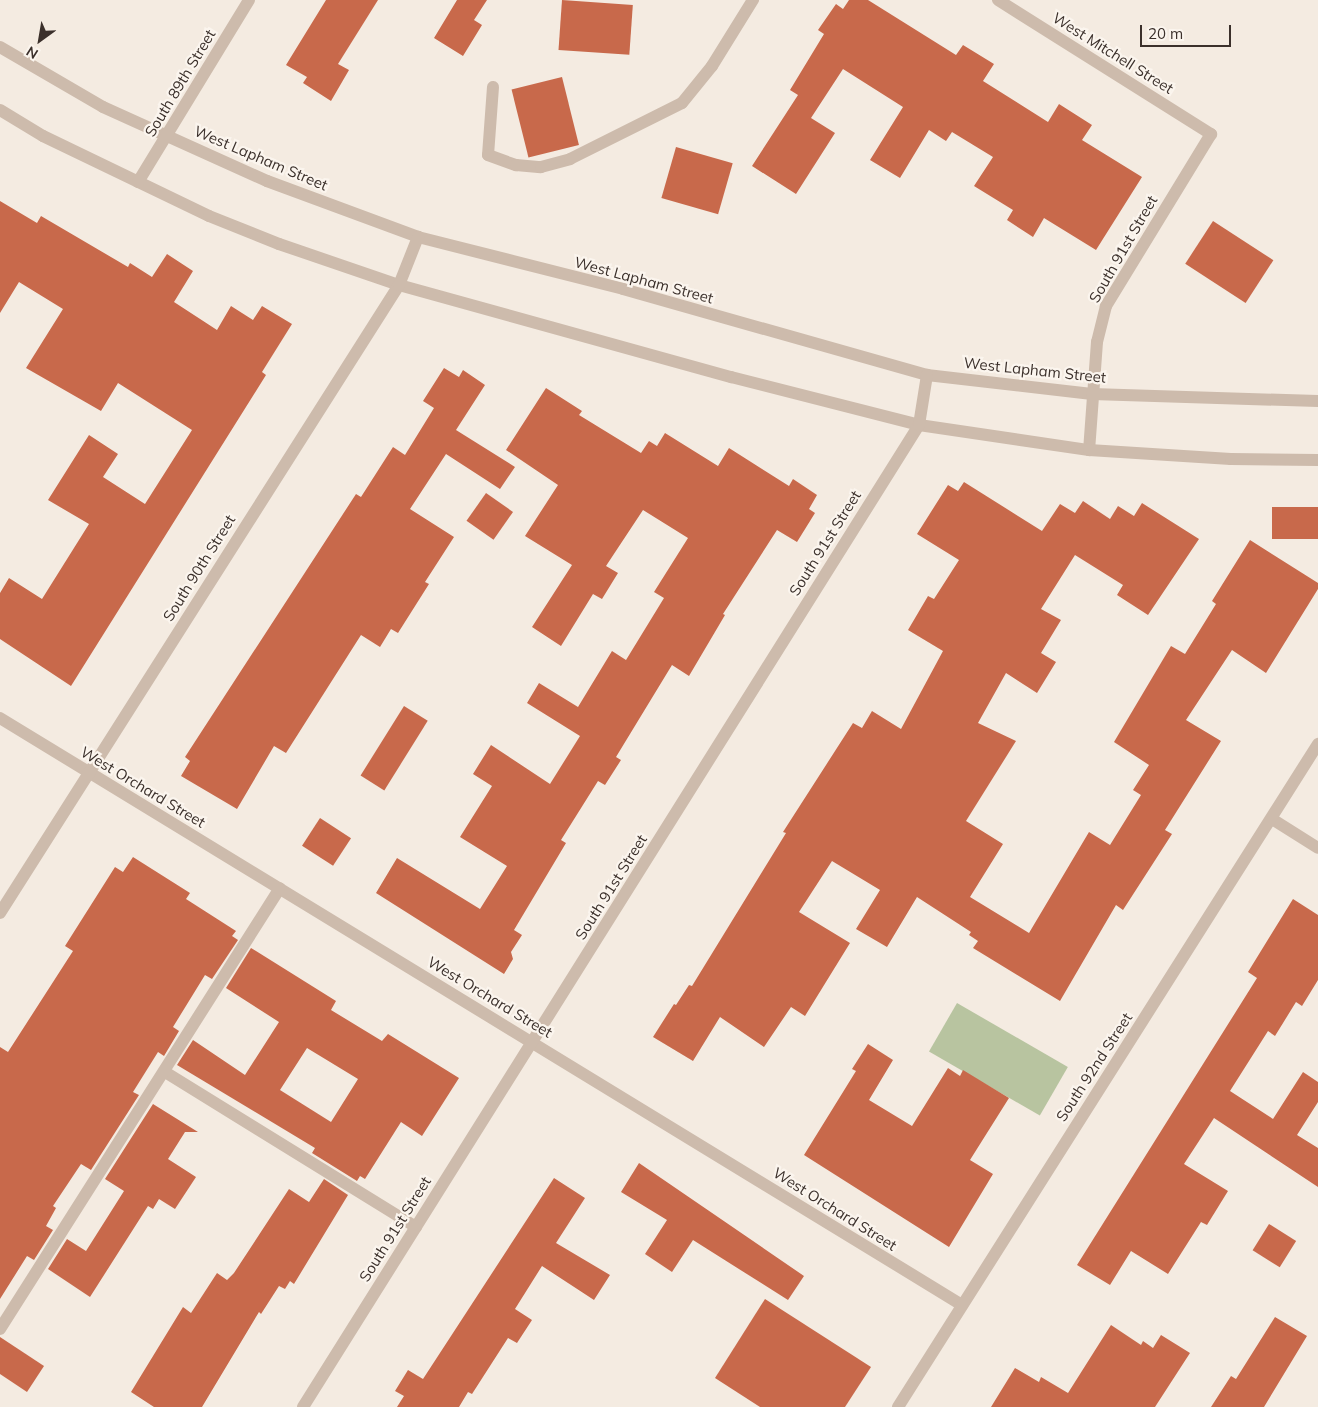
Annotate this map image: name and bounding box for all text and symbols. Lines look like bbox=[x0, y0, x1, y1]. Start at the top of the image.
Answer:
street label: West Mitchell Street bbox=[1049, 9, 1177, 97]
north arrow bbox=[15, 15, 65, 65]
scale bar bbox=[1143, 15, 1234, 47]
text: 20 m bbox=[1148, 24, 1183, 43]
street label: South 89th Street bbox=[141, 26, 219, 140]
text: N bbox=[23, 42, 41, 63]
street label: West Lapham Street bbox=[192, 122, 330, 194]
street label: South 91st Street bbox=[1085, 192, 1161, 306]
street label: West Lapham Street bbox=[573, 253, 715, 307]
street label: West Lapham Street bbox=[963, 354, 1107, 386]
street label: South 91st Street bbox=[785, 487, 865, 599]
street label: South 90th Street bbox=[159, 512, 239, 624]
street label: West Orchard Street bbox=[77, 743, 209, 831]
street label: South 91st Street bbox=[571, 831, 651, 943]
street label: West Orchard Street bbox=[424, 953, 556, 1041]
street label: South 92nd Street bbox=[1052, 1009, 1136, 1125]
street label: West Orchard Street bbox=[770, 1164, 900, 1254]
street label: South 91st Street bbox=[355, 1173, 435, 1285]

